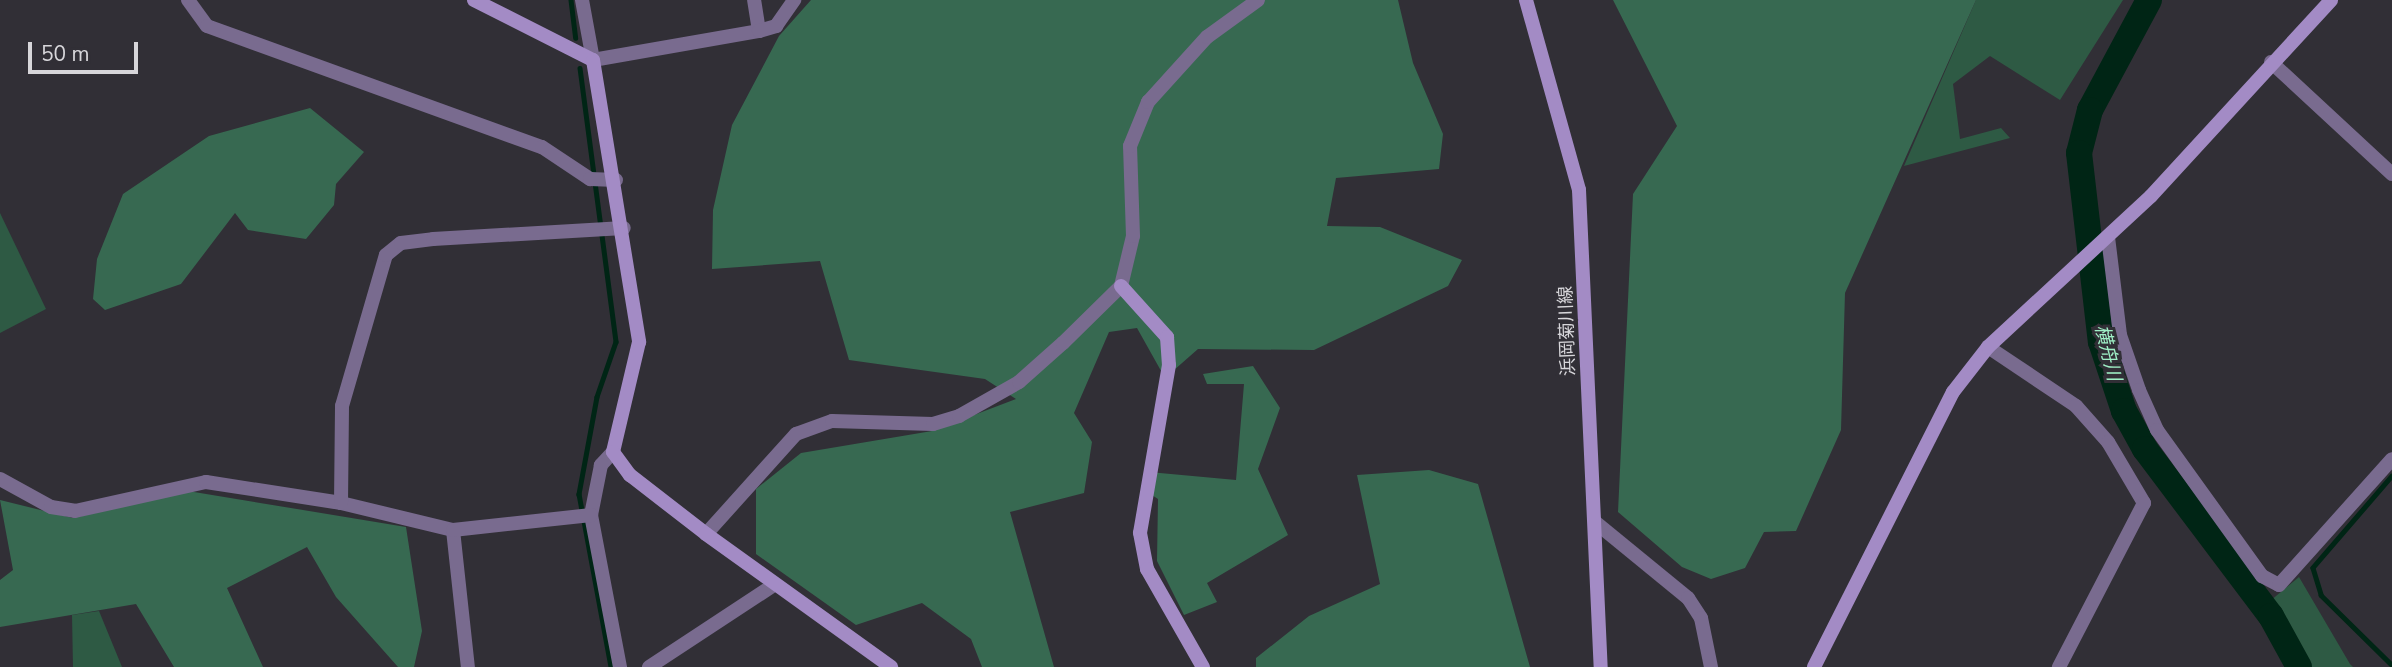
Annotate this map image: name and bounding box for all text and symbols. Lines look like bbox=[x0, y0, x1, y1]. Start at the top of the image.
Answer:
scale bar bbox=[32, 28, 142, 72]
text: 50 m bbox=[41, 40, 90, 68]
street label: 浜岡菊川線 bbox=[1555, 286, 1579, 376]
water label: 横舟川 bbox=[2089, 323, 2125, 383]

